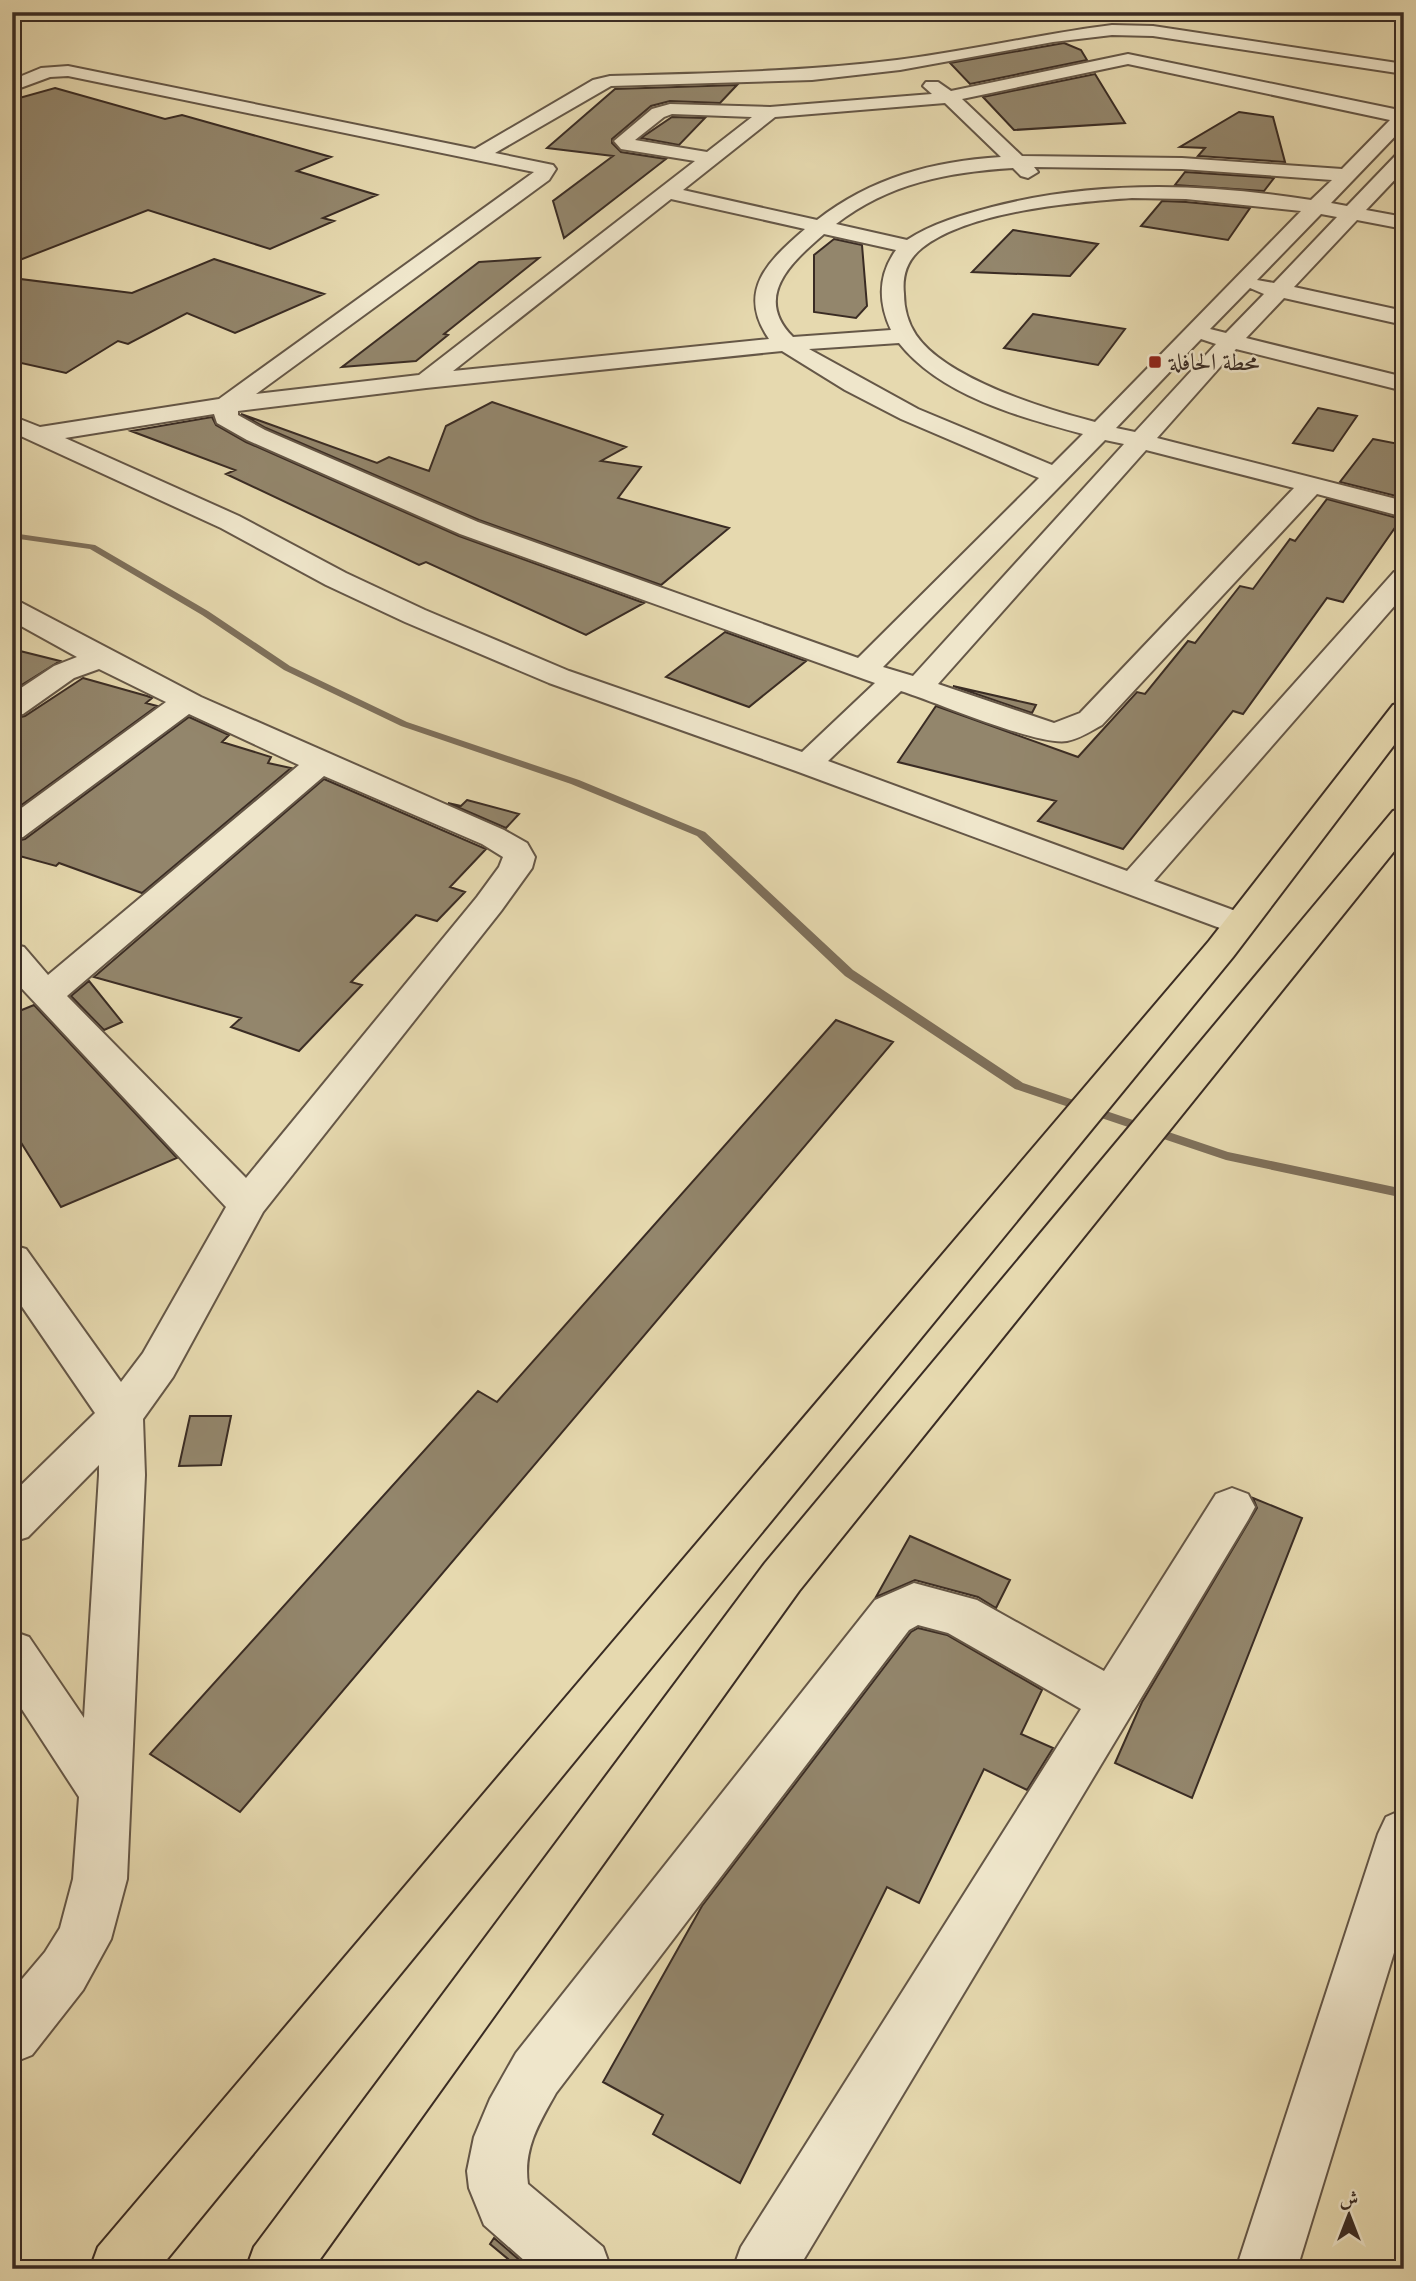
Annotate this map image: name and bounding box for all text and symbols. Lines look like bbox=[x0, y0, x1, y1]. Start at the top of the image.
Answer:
place label: محطة الحافلة bbox=[1168, 346, 1260, 379]
marker: محطة الحافلة bbox=[1147, 354, 1163, 370]
north arrow bbox=[1314, 2180, 1384, 2250]
text: ش bbox=[1340, 2186, 1358, 2212]

